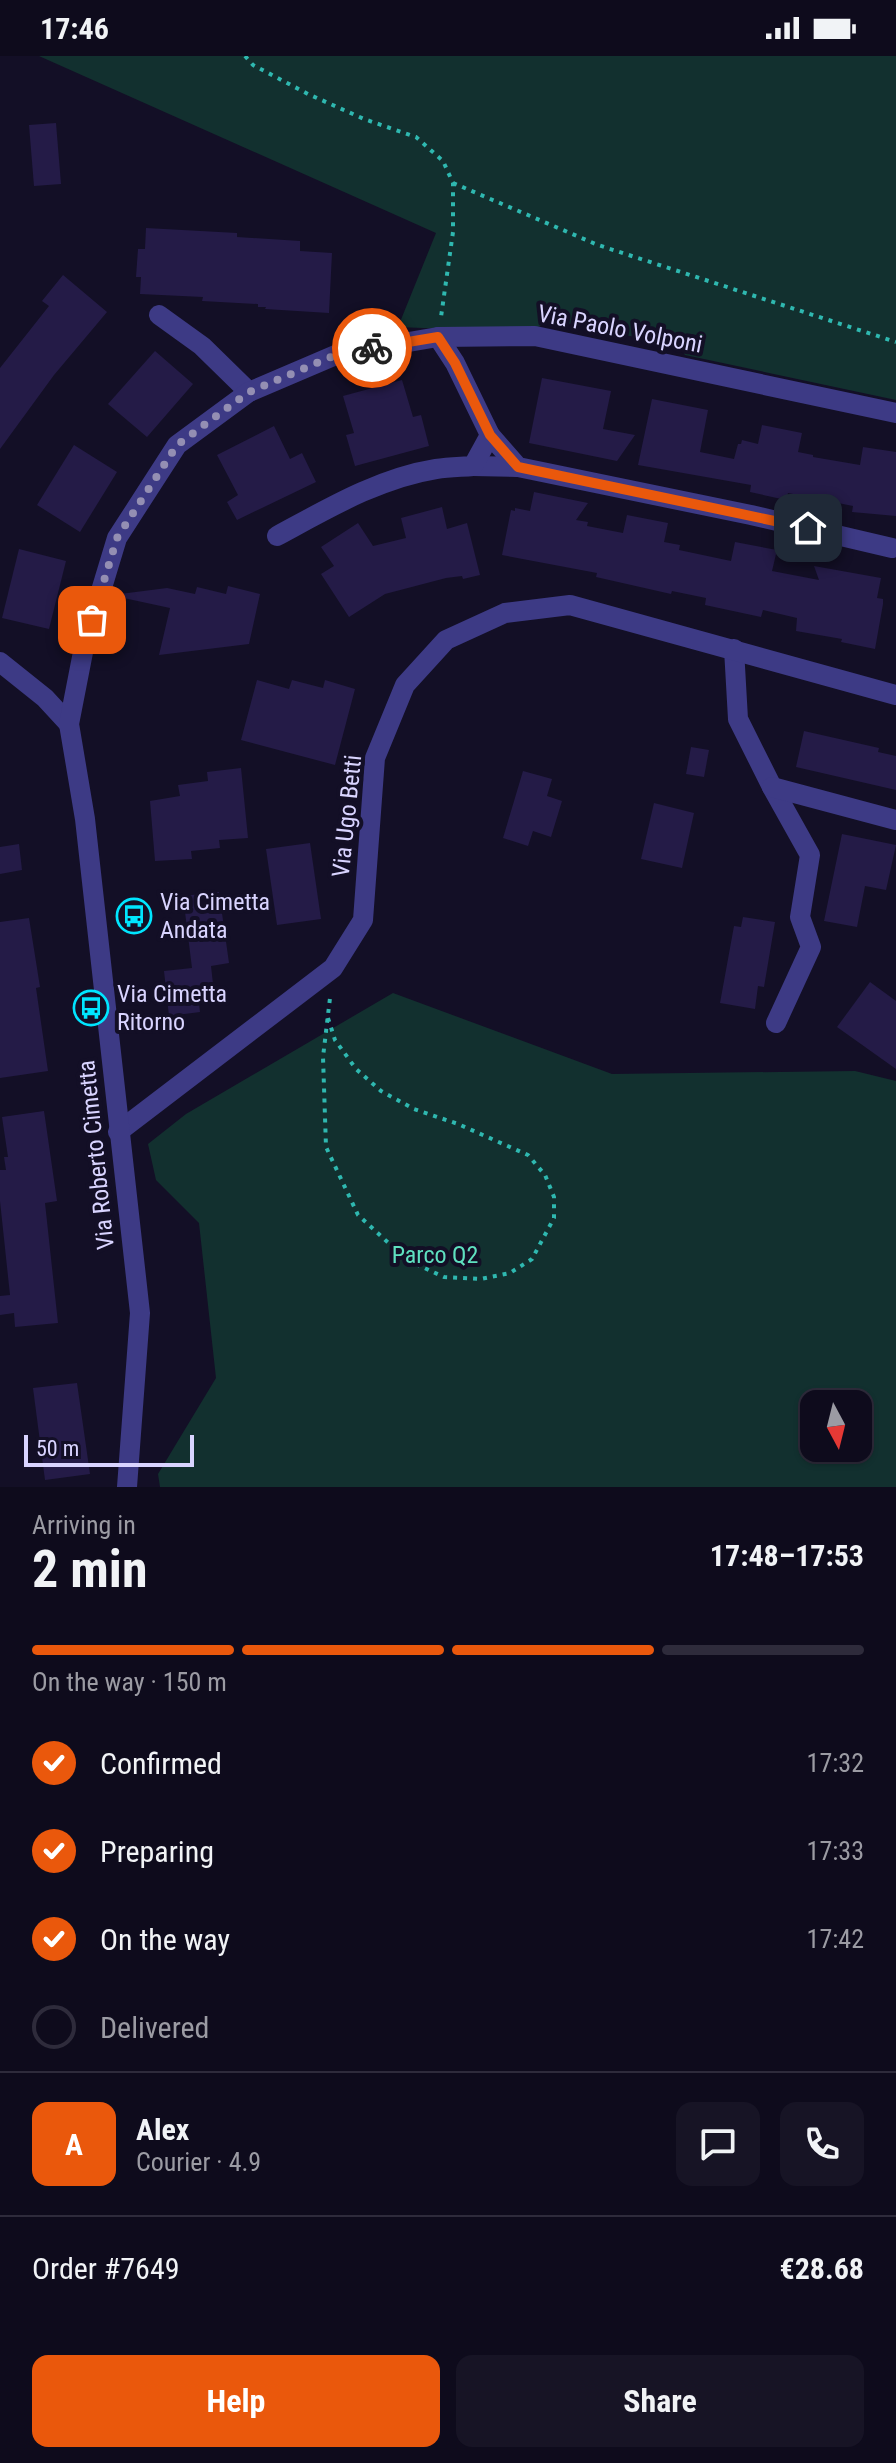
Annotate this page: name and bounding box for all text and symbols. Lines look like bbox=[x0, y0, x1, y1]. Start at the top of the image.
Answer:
text: 17:46 bbox=[40, 11, 109, 46]
street label: Via Paolo Volponi bbox=[535, 299, 705, 359]
courier bbox=[332, 308, 412, 388]
icon: bike bbox=[350, 326, 394, 370]
pin bbox=[774, 494, 842, 562]
icon: home bbox=[786, 506, 830, 550]
pin bbox=[58, 586, 126, 654]
icon: bag bbox=[70, 598, 114, 642]
street label: Via Ugo Betti bbox=[327, 753, 367, 879]
place label: Via Cimetta Andata bbox=[160, 888, 270, 944]
bus stop icon: Via Cimetta Andata bbox=[115, 897, 153, 935]
place label: Via Cimetta Ritorno bbox=[117, 980, 227, 1036]
bus stop icon: Via Cimetta Ritorno bbox=[72, 989, 110, 1027]
street label: Via Roberto Cimetta bbox=[72, 1059, 120, 1251]
park label: Parco Q2 bbox=[392, 1241, 478, 1269]
north arrow bbox=[800, 1390, 872, 1462]
map controls bbox=[800, 1390, 872, 1462]
scale bar bbox=[24, 1431, 194, 1467]
text: 50 m bbox=[36, 1436, 79, 1461]
text: Arriving in bbox=[32, 1510, 136, 1540]
text: 17:48–17:53 bbox=[710, 1538, 864, 1573]
text: 2 min bbox=[32, 1539, 148, 1600]
text: On the way · 150 m bbox=[32, 1667, 227, 1697]
icon: check bbox=[32, 1741, 76, 1785]
text: Confirmed bbox=[100, 1746, 222, 1781]
text: 17:32 bbox=[807, 1748, 864, 1778]
icon: check bbox=[32, 1829, 76, 1873]
text: Preparing bbox=[100, 1834, 214, 1869]
text: 17:33 bbox=[807, 1836, 864, 1866]
icon: check bbox=[32, 1917, 76, 1961]
text: On the way bbox=[100, 1922, 230, 1957]
text: 17:42 bbox=[807, 1924, 864, 1954]
text: Delivered bbox=[100, 2010, 209, 2045]
button: chat bbox=[676, 2102, 760, 2186]
button: phone bbox=[780, 2102, 864, 2186]
text: Alex bbox=[136, 2112, 189, 2147]
text: A bbox=[65, 2127, 83, 2162]
text: Courier · 4.9 bbox=[136, 2147, 261, 2177]
text: Order #7649 bbox=[32, 2251, 180, 2286]
text: €28.68 bbox=[779, 2251, 864, 2286]
button: Help bbox=[32, 2355, 440, 2447]
button: Share bbox=[456, 2355, 864, 2447]

